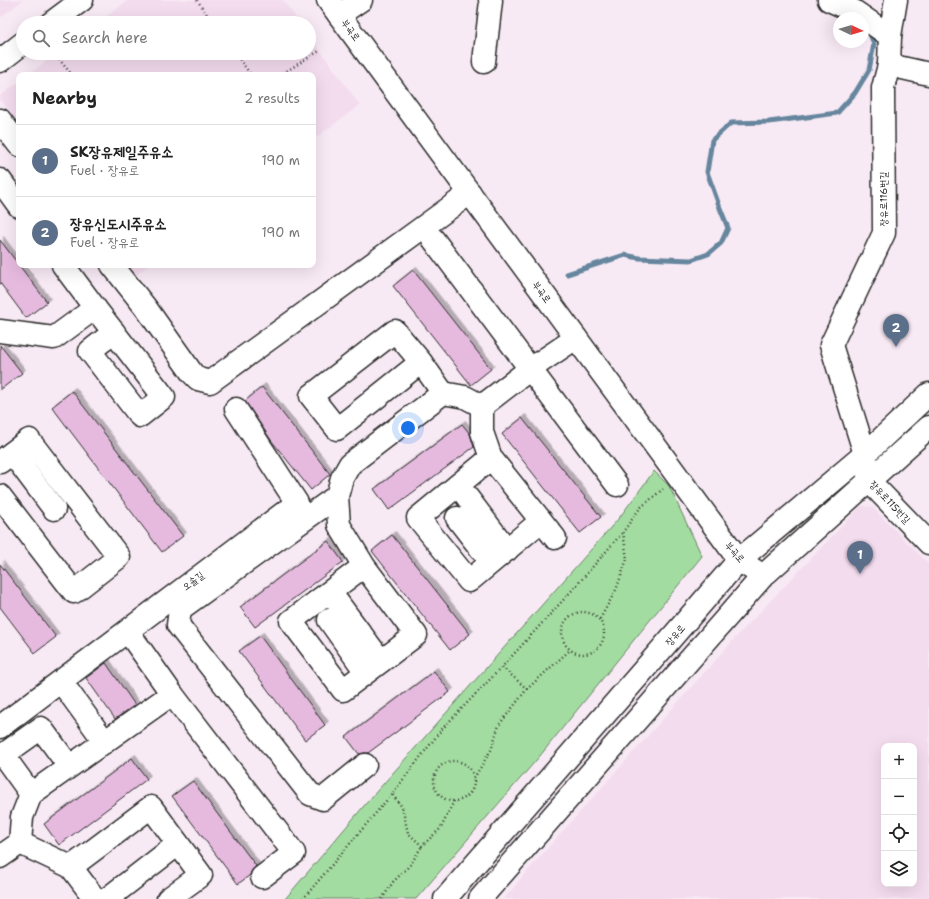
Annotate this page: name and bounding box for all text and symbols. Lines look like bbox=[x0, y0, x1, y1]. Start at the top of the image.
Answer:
north arrow bbox=[833, 12, 869, 48]
search box bbox=[16, 16, 316, 60]
street label: 부곡로 bbox=[339, 16, 363, 44]
icon: search bbox=[30, 27, 52, 49]
text: Search here bbox=[62, 28, 148, 48]
text: Nearby bbox=[32, 87, 97, 109]
text: 2 results bbox=[244, 90, 300, 107]
text: SK장유제일주유소 bbox=[70, 142, 173, 162]
text: 1 bbox=[42, 152, 48, 169]
text: 190 m bbox=[261, 152, 300, 169]
text: Fuel · 장유로 bbox=[70, 162, 139, 179]
street label: 장유로116번길 bbox=[877, 172, 890, 226]
text: 장유신도시주유소 bbox=[70, 214, 167, 234]
text: 2 bbox=[40, 224, 50, 241]
text: 190 m bbox=[261, 224, 300, 241]
text: Fuel · 장유로 bbox=[70, 234, 139, 251]
street label: 부곡로 bbox=[530, 278, 554, 306]
pin: 2 bbox=[883, 314, 909, 347]
your location bbox=[398, 418, 418, 438]
street label: 장유로115번길 bbox=[867, 478, 913, 526]
street label: 부곡로 bbox=[722, 539, 748, 565]
pin: 1 bbox=[847, 541, 873, 574]
street label: 오솔길 bbox=[179, 569, 207, 593]
street label: 장유로 bbox=[662, 622, 688, 648]
map controls bbox=[881, 743, 917, 887]
button: + bbox=[881, 743, 917, 779]
button: − bbox=[881, 779, 917, 815]
button: locate bbox=[881, 815, 917, 851]
button: layers bbox=[881, 851, 917, 887]

